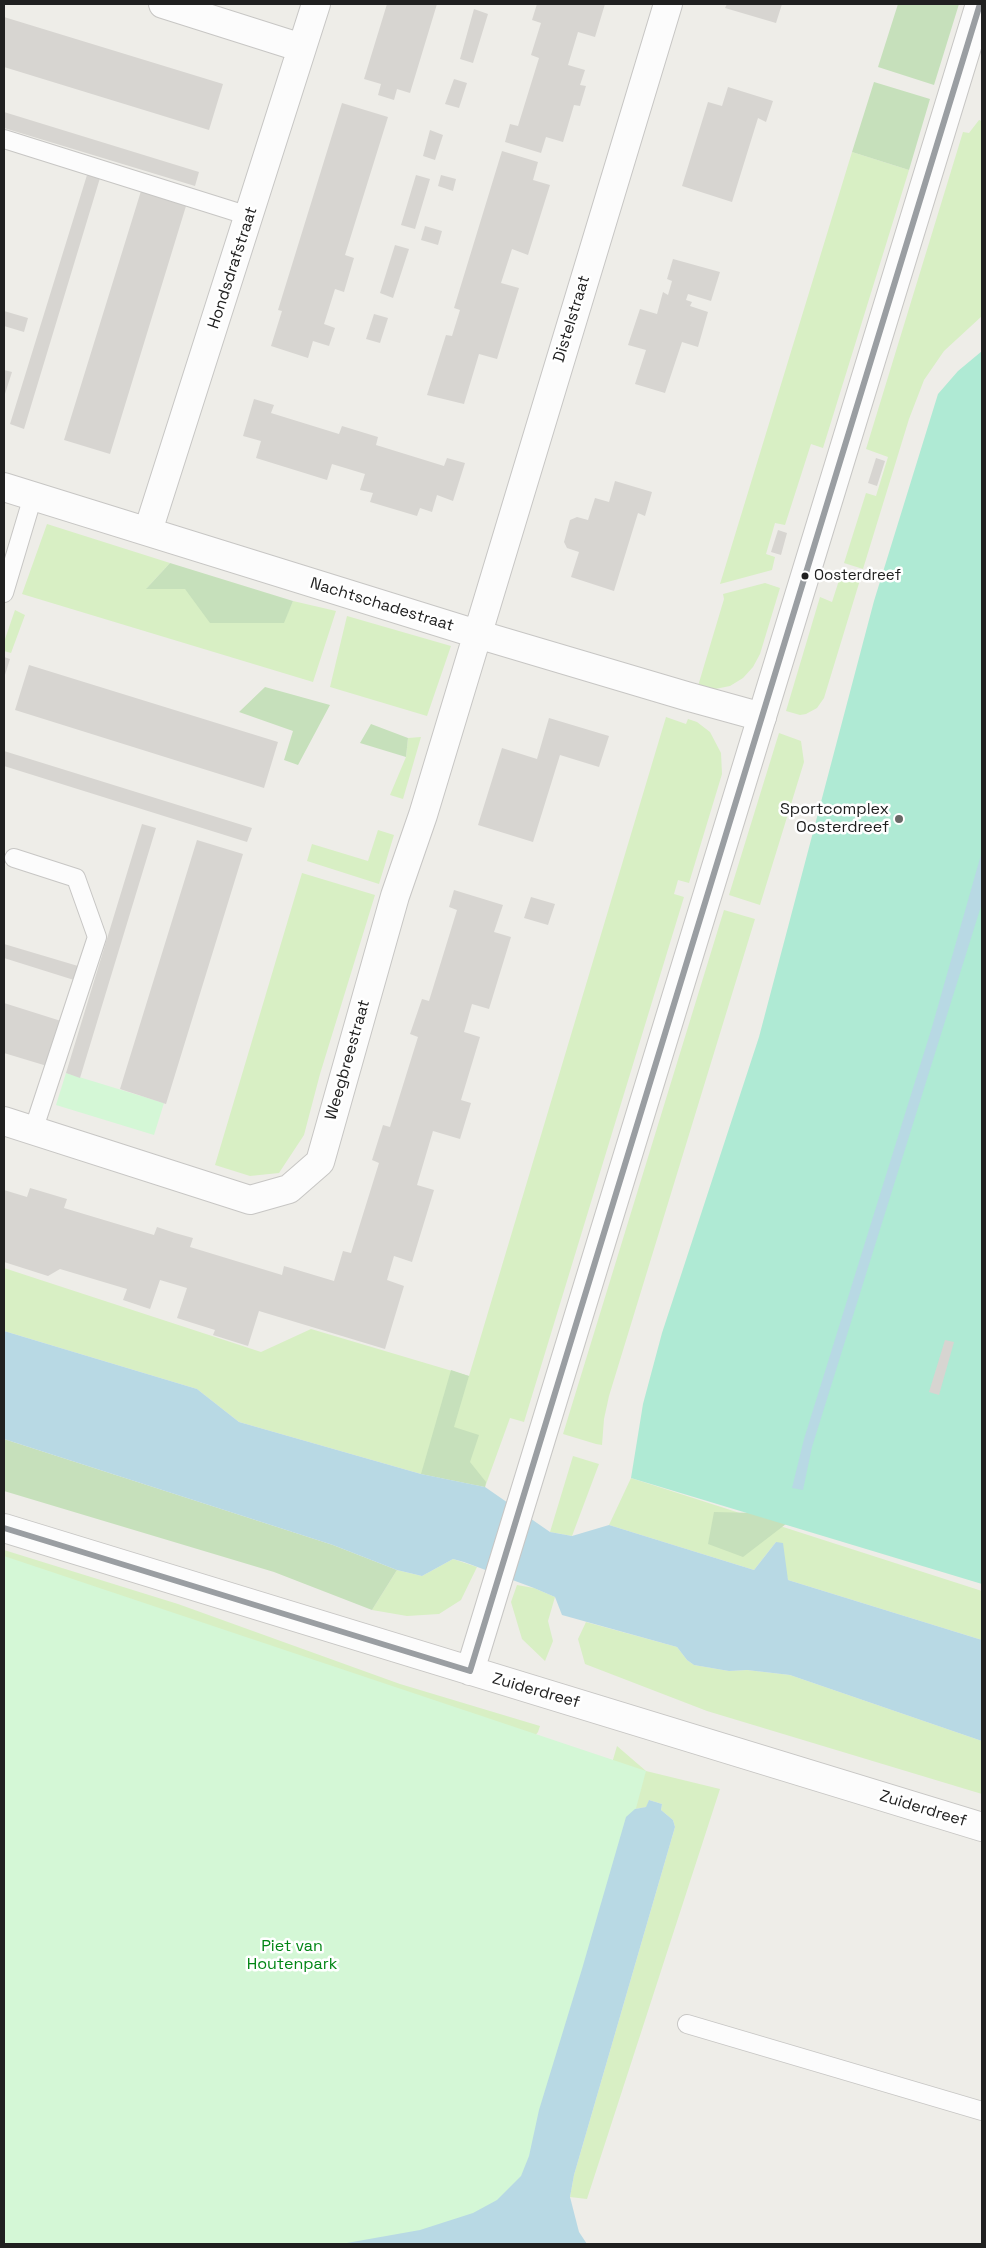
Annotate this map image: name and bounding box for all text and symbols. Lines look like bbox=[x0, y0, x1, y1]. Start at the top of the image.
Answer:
street label: Hondsdrafstraat bbox=[204, 205, 262, 331]
street label: Distelstraat bbox=[550, 273, 594, 365]
place label: Oosterdreef bbox=[814, 567, 901, 585]
marker: Oosterdreef bbox=[800, 571, 810, 581]
street label: Nachtschadestraat bbox=[308, 574, 456, 636]
place label: Sportcomplex Oosterdreef bbox=[780, 800, 889, 838]
marker: Sportcomplex Oosterdreef bbox=[893, 813, 905, 825]
street label: Weegbreestraat bbox=[322, 997, 374, 1123]
street label: Zuiderdreef bbox=[490, 1669, 582, 1713]
street label: Zuiderdreef bbox=[877, 1787, 969, 1831]
park label: Piet van Houtenpark bbox=[247, 1937, 337, 1975]

